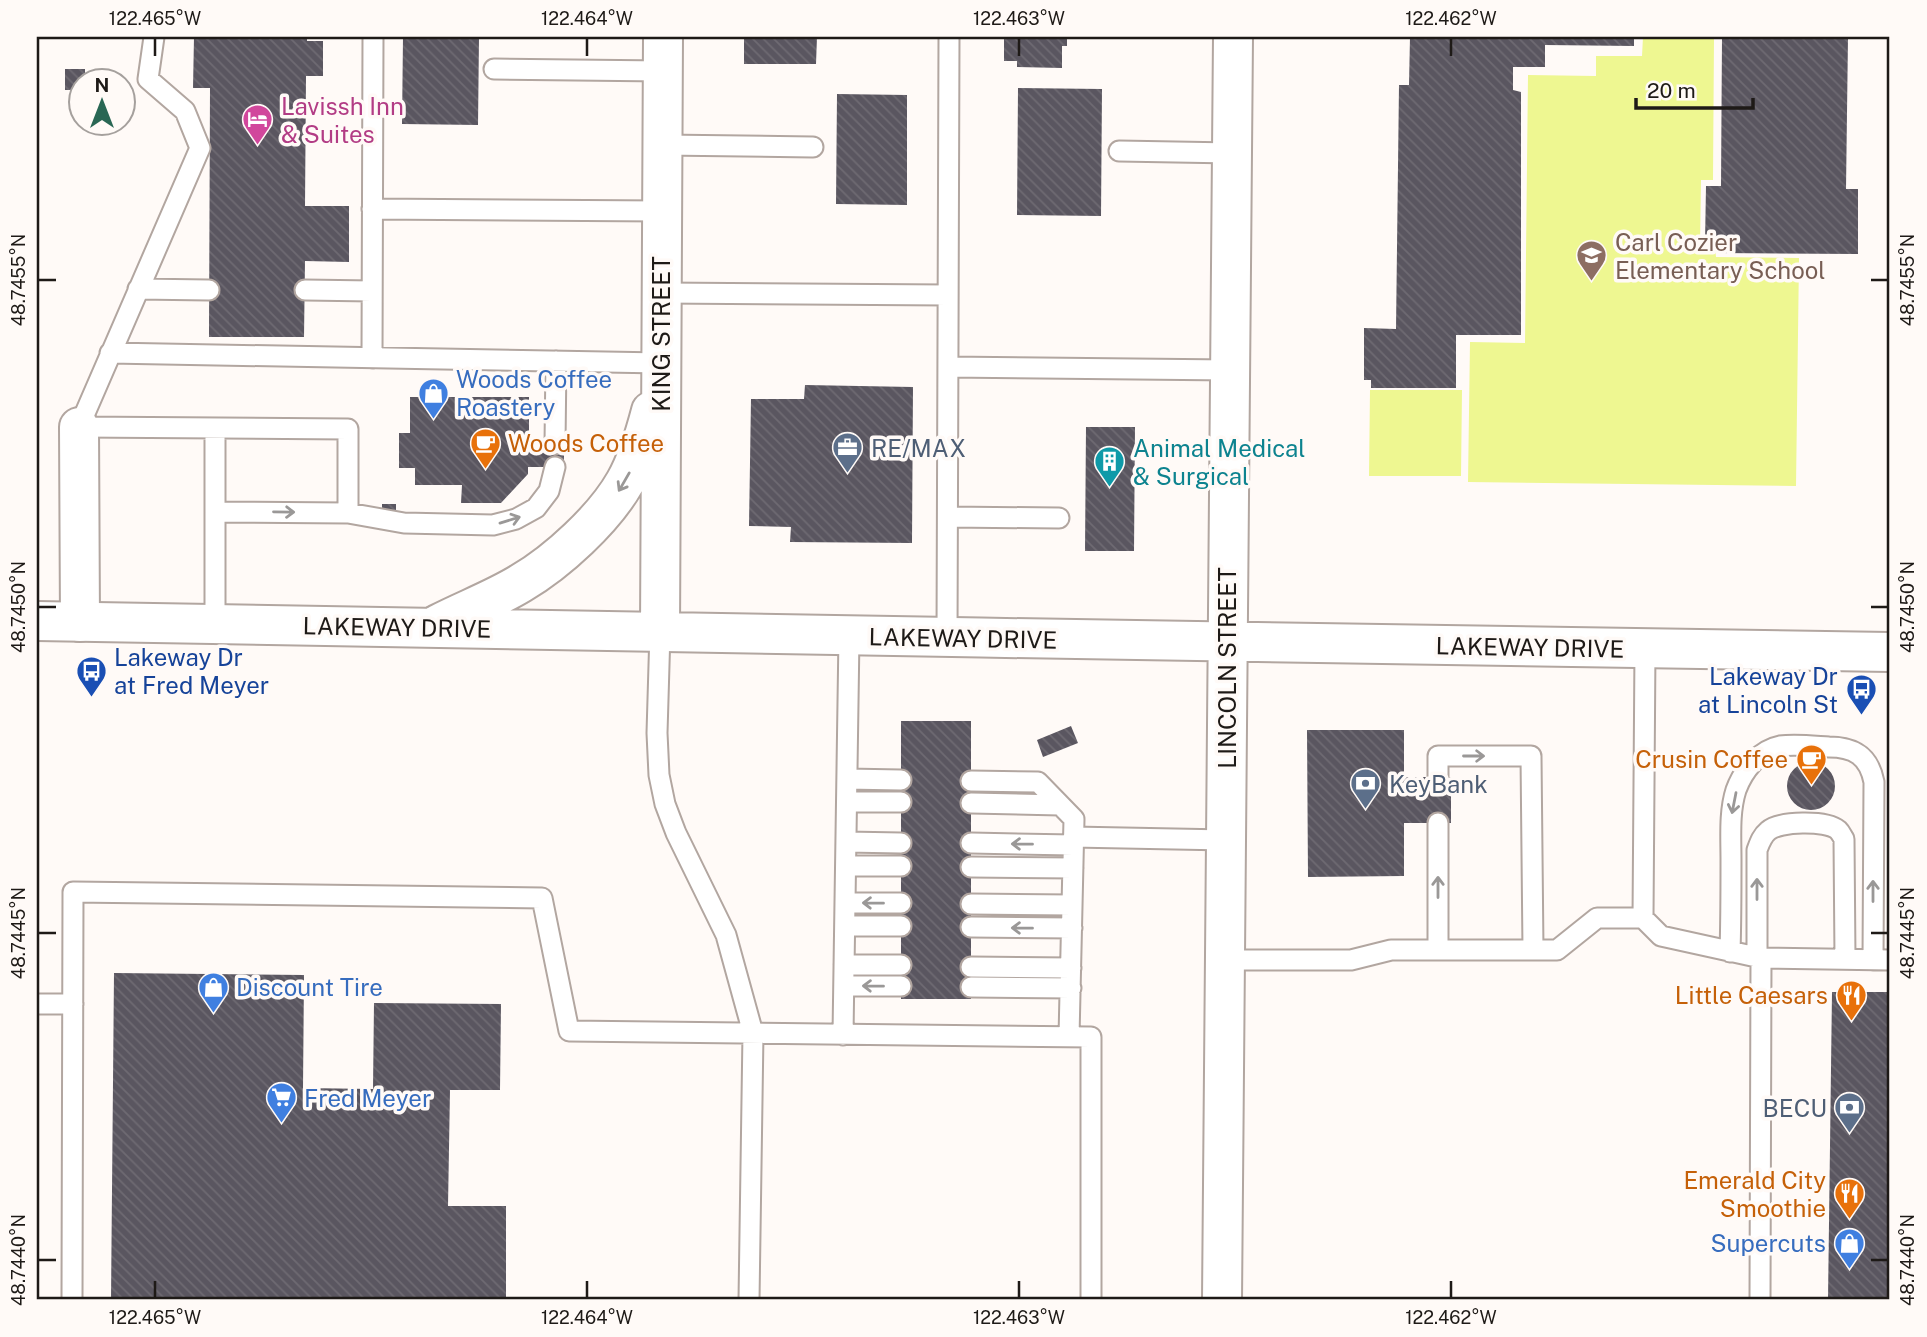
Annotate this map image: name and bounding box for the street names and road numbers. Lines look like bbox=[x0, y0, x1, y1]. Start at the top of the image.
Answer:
street label: KING STREET bbox=[647, 256, 675, 412]
street label: LINCOLN STREET bbox=[1213, 567, 1241, 769]
street label: LAKEWAY DRIVE bbox=[302, 611, 492, 643]
street label: LAKEWAY DRIVE bbox=[868, 622, 1058, 654]
street label: LAKEWAY DRIVE bbox=[1435, 631, 1625, 663]

